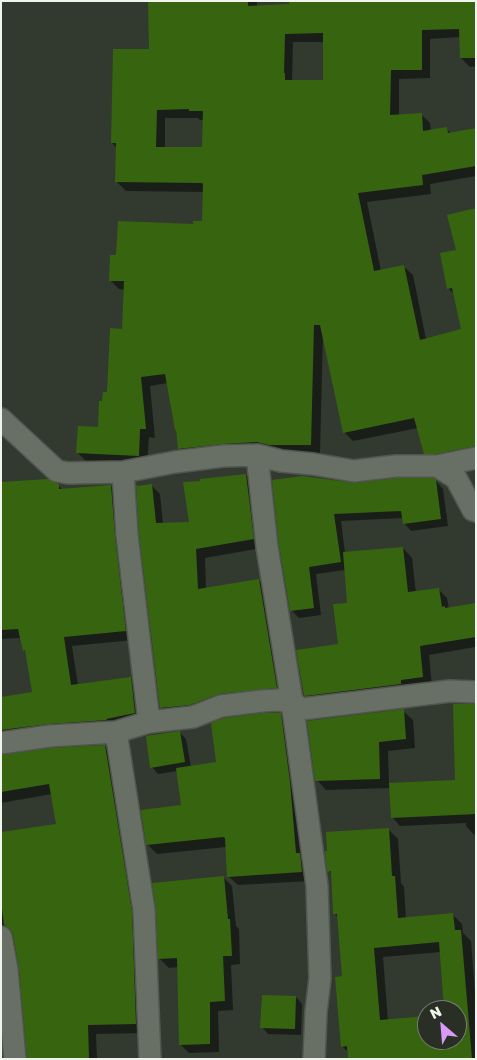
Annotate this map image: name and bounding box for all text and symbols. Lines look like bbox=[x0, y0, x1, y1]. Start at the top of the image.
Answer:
north arrow bbox=[417, 1000, 467, 1050]
text: N bbox=[427, 1002, 444, 1022]

